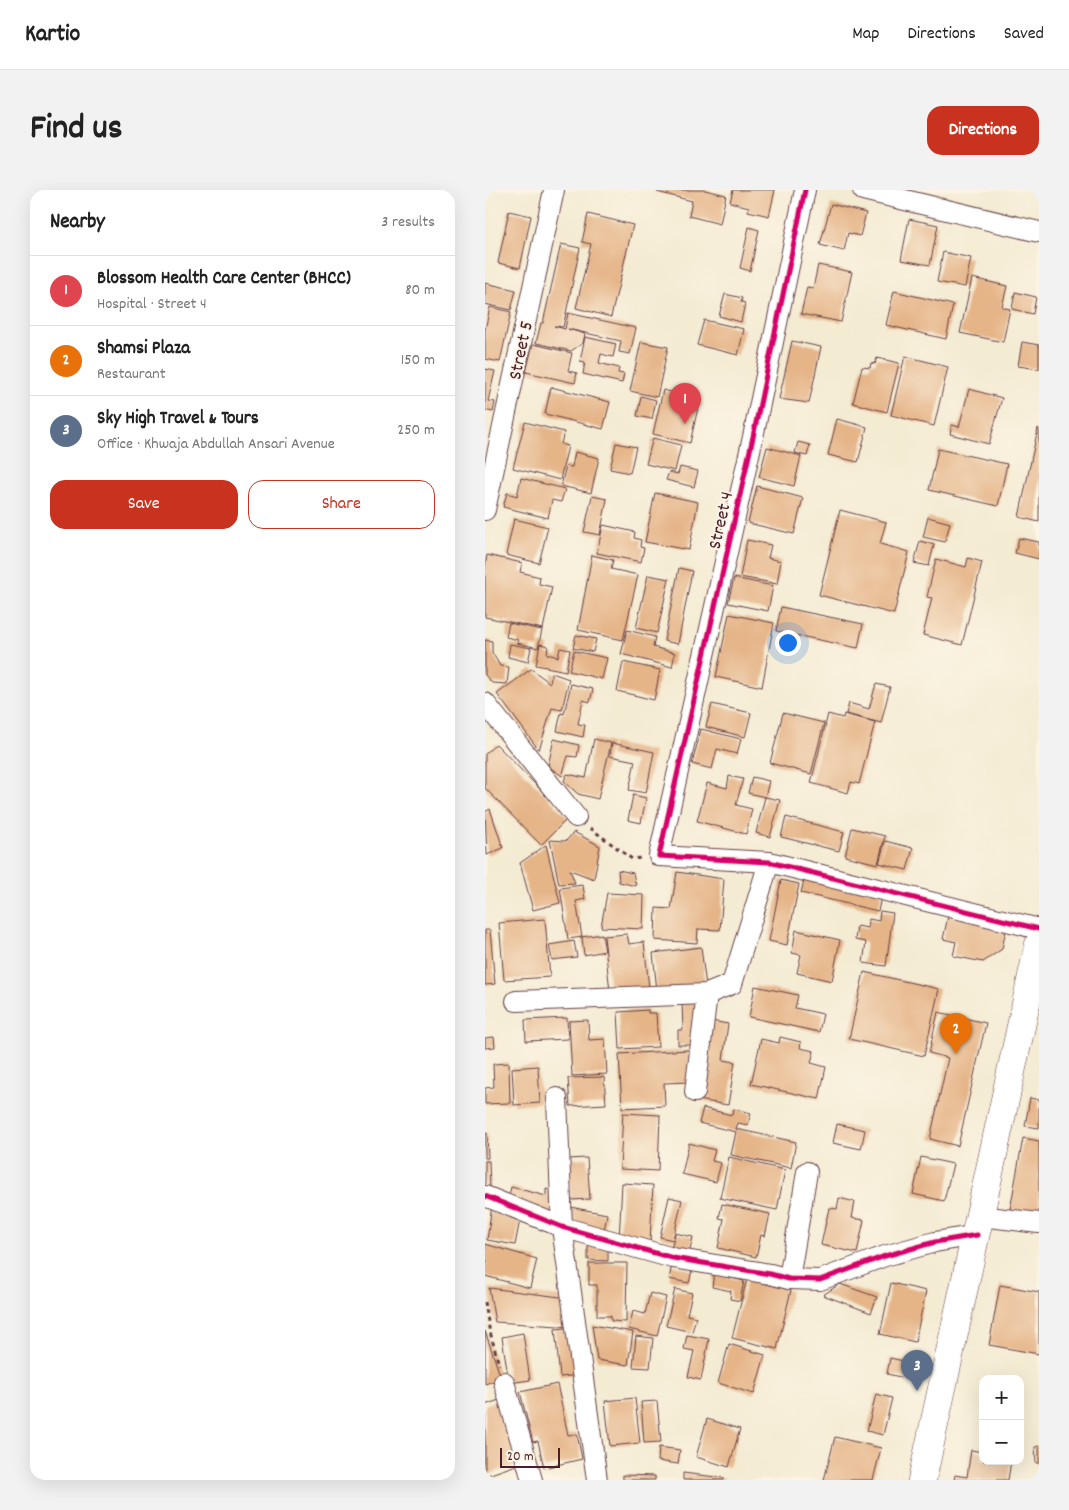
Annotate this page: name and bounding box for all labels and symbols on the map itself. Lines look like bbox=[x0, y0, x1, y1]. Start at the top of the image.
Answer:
street label: Street 5 bbox=[503, 319, 542, 383]
pin: 1 bbox=[669, 383, 701, 424]
street label: Street 4 bbox=[703, 489, 742, 552]
your location bbox=[775, 630, 801, 656]
pin: 2 bbox=[940, 1013, 972, 1054]
pin: 3 bbox=[901, 1350, 933, 1391]
scale bar bbox=[500, 1445, 560, 1468]

